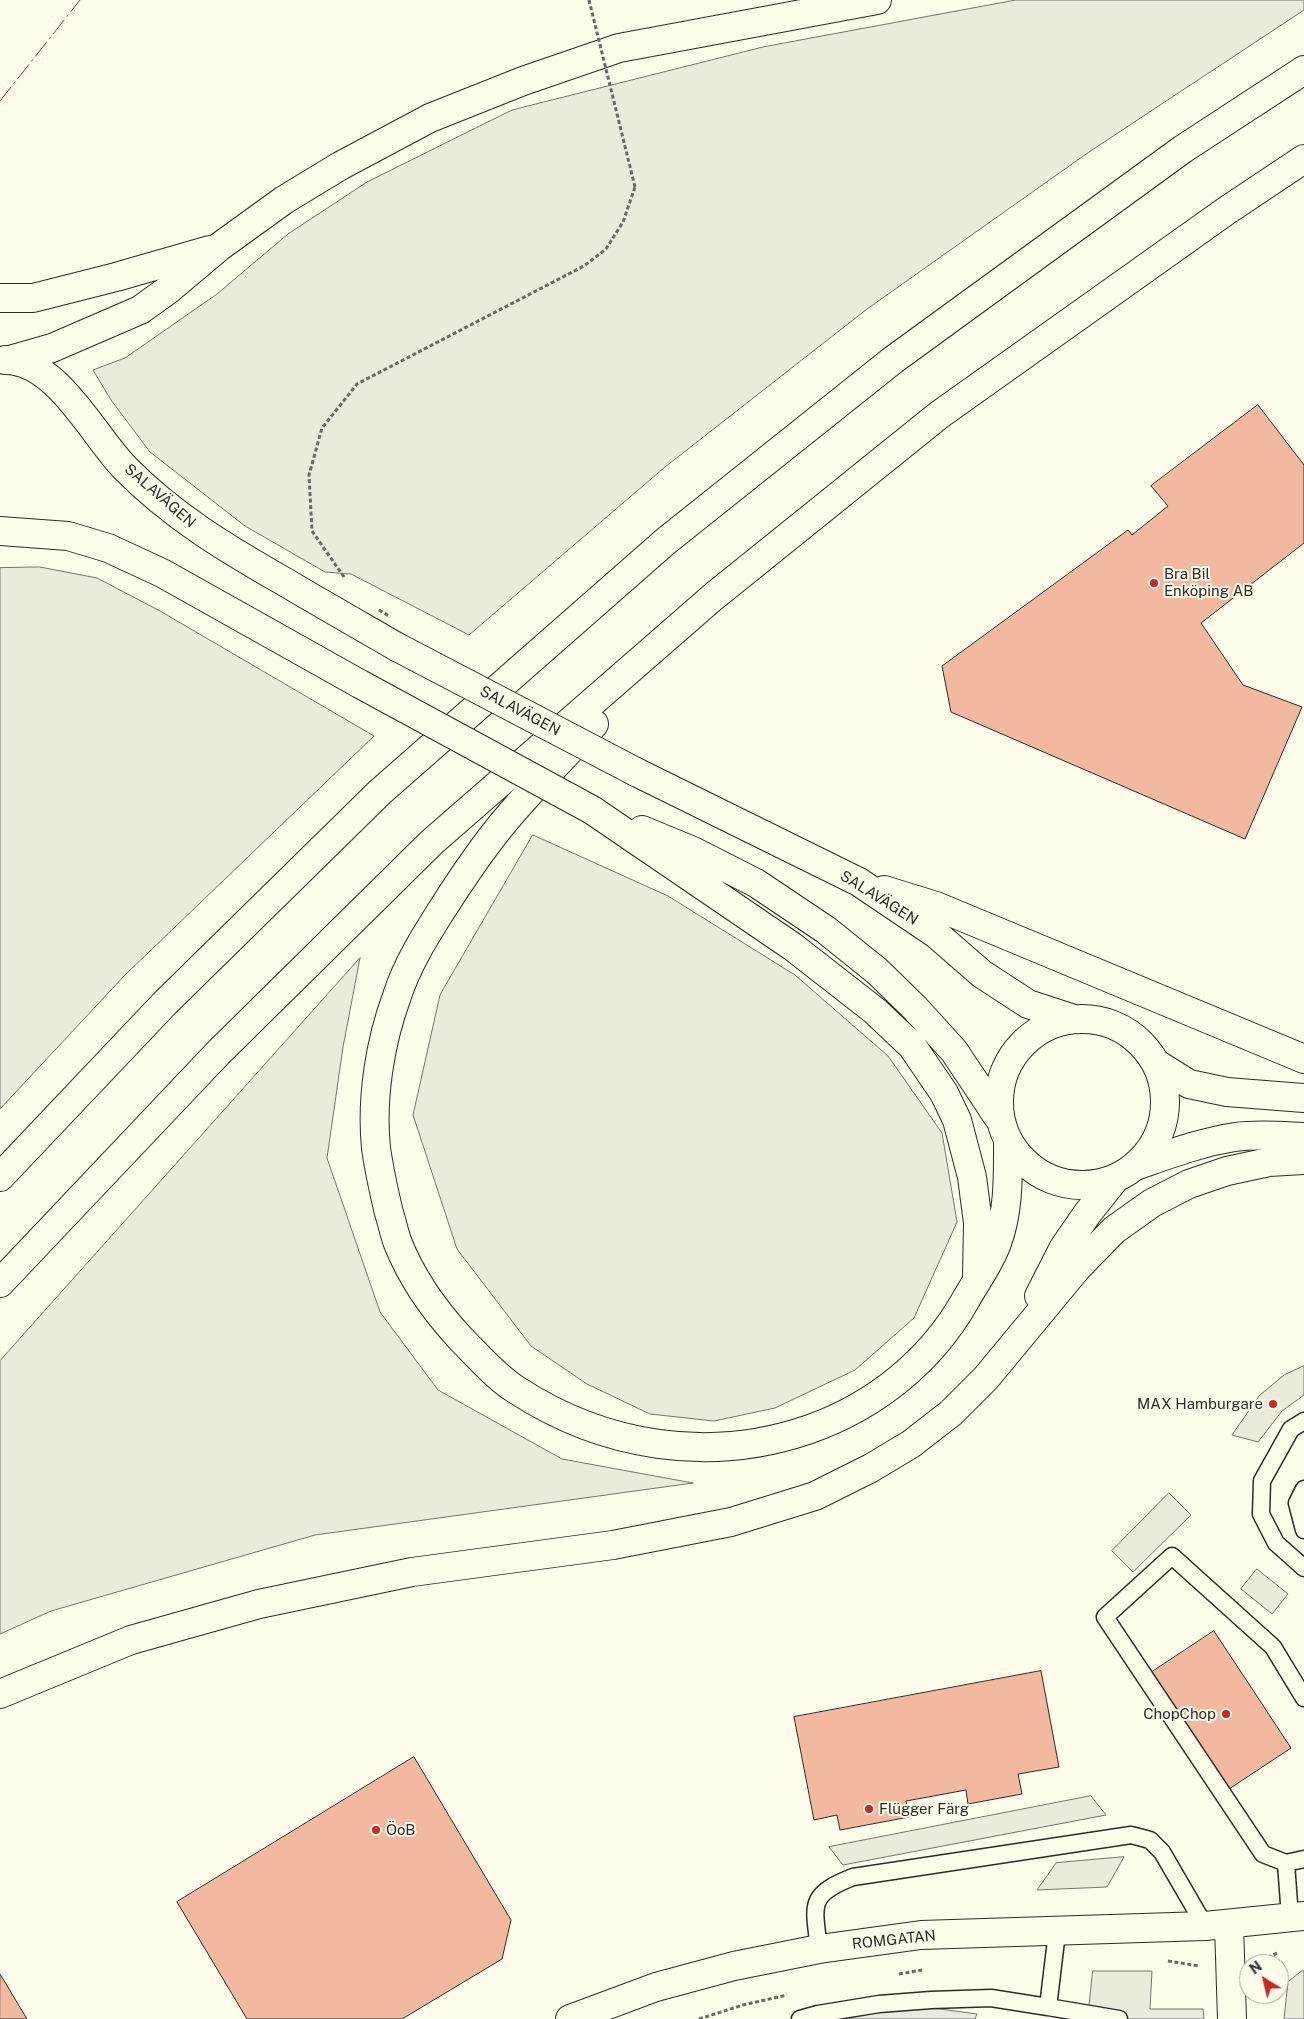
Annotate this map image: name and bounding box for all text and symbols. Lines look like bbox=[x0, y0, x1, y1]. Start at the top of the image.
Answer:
street label: SALAVÄGEN bbox=[121, 460, 199, 532]
place label: Bra Bil Enköping AB bbox=[1164, 565, 1253, 600]
marker: Bra Bil Enköping AB bbox=[1148, 577, 1160, 589]
street label: SALAVÄGEN bbox=[477, 682, 563, 740]
street label: SALAVÄGEN bbox=[837, 867, 921, 929]
place label: MAX Hamburgare bbox=[1137, 1395, 1263, 1413]
marker: MAX Hamburgare bbox=[1267, 1398, 1279, 1410]
place label: ChopChop bbox=[1143, 1705, 1216, 1723]
marker: ChopChop bbox=[1220, 1708, 1232, 1720]
place label: Flügger Färg bbox=[879, 1800, 969, 1818]
marker: Flügger Färg bbox=[863, 1803, 875, 1815]
place label: ÖoB bbox=[386, 1821, 415, 1839]
marker: ÖoB bbox=[370, 1824, 382, 1836]
street label: ROMGATAN bbox=[851, 1927, 937, 1953]
north arrow bbox=[1239, 1954, 1289, 2004]
text: N bbox=[1247, 1958, 1265, 1977]

